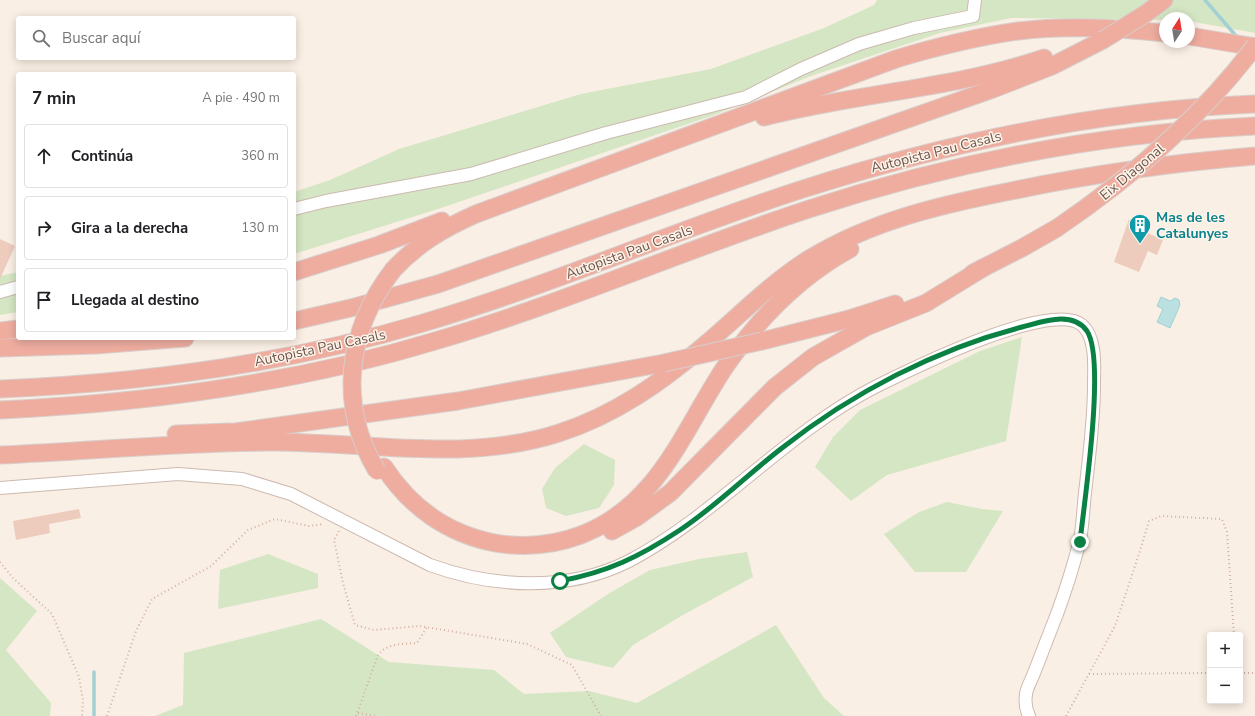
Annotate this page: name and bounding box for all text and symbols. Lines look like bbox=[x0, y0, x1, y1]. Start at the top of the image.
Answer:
north arrow bbox=[1159, 12, 1195, 48]
search box bbox=[16, 16, 296, 60]
icon: search bbox=[30, 27, 52, 49]
text: Buscar aquí bbox=[62, 28, 140, 48]
text: 7 min bbox=[32, 87, 76, 110]
text: A pie · 490 m bbox=[202, 89, 280, 107]
street label: Autopista Pau Casals bbox=[869, 127, 1003, 177]
street label: Eix Diagonal bbox=[1096, 139, 1169, 205]
icon: ahead bbox=[33, 145, 55, 167]
text: Continúa bbox=[71, 146, 133, 166]
text: 360 m bbox=[241, 147, 279, 165]
place label: Mas de les Catalunyes bbox=[1156, 208, 1228, 243]
building icon: Mas de les Catalunyes bbox=[1127, 212, 1153, 245]
icon: right bbox=[33, 217, 55, 239]
text: Gira a la derecha bbox=[71, 218, 188, 238]
text: 130 m bbox=[241, 219, 279, 237]
street label: Autopista Pau Casals bbox=[563, 220, 695, 284]
icon: arrive bbox=[33, 289, 55, 311]
text: Llegada al destino bbox=[71, 290, 199, 310]
street label: Autopista Pau Casals bbox=[253, 325, 388, 371]
route end bbox=[1071, 533, 1089, 551]
route start bbox=[551, 572, 569, 590]
map controls bbox=[1207, 632, 1243, 704]
button: + bbox=[1207, 632, 1243, 668]
button: − bbox=[1207, 668, 1243, 704]

